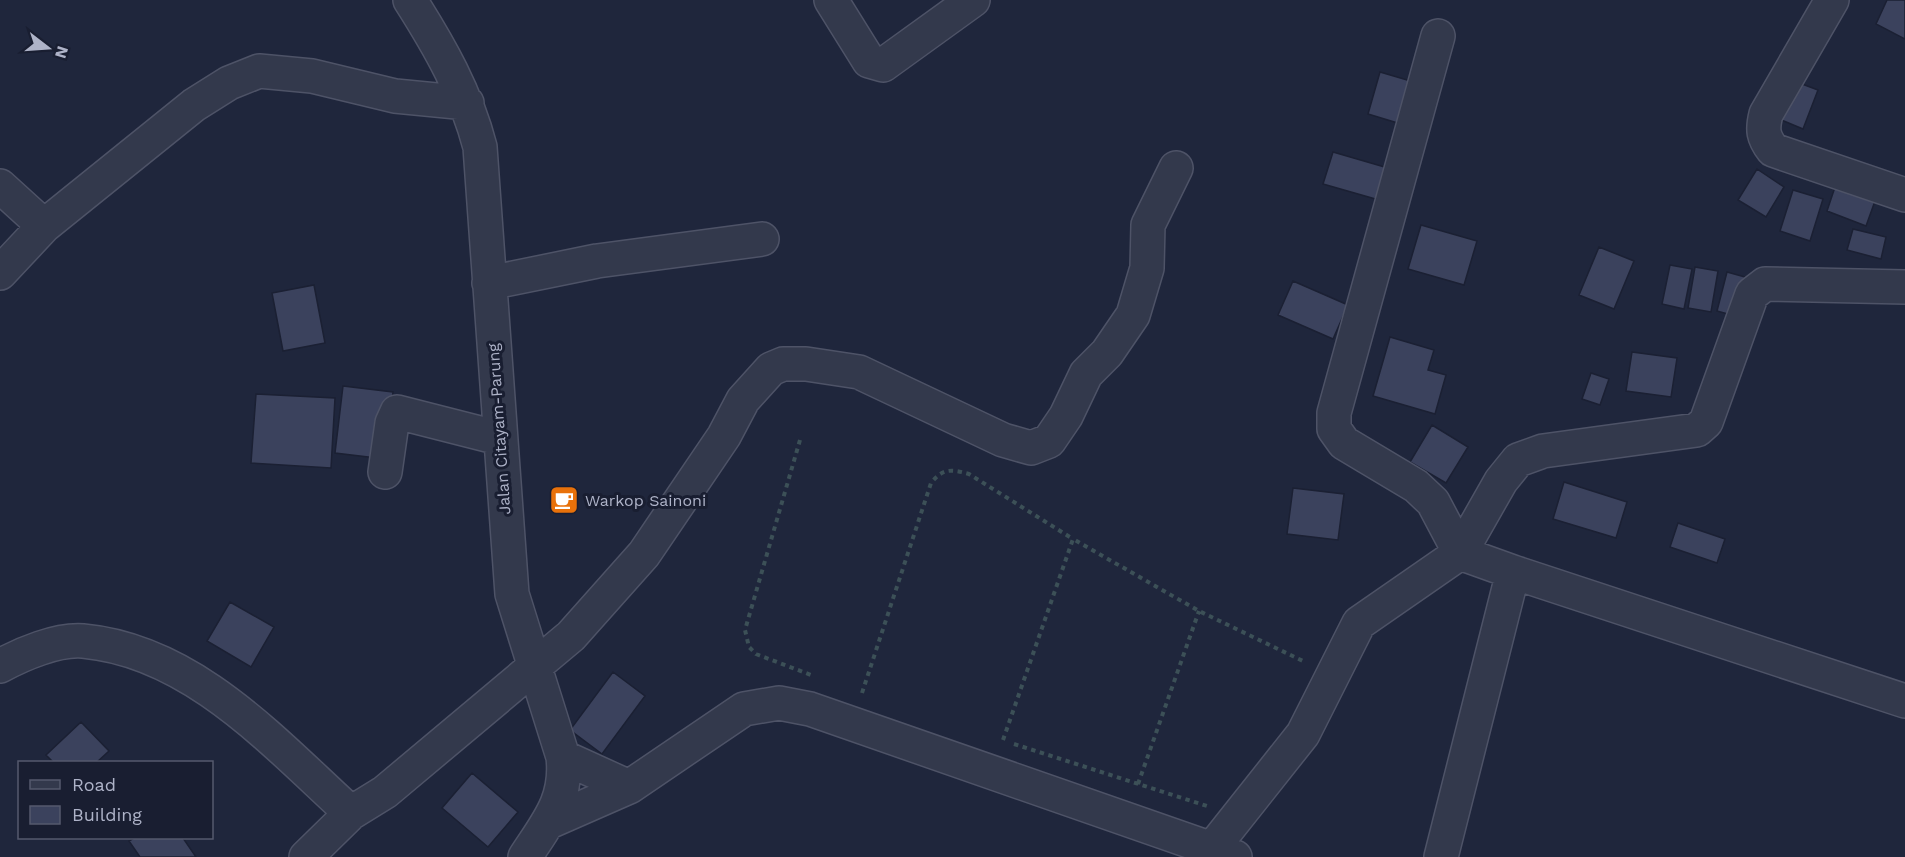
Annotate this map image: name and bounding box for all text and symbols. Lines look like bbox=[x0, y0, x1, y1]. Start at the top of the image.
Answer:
north arrow bbox=[18, 18, 78, 78]
text: N bbox=[51, 44, 73, 61]
street label: Jalan Citayam-Parung bbox=[483, 342, 514, 515]
cafe icon: Warkop Sainoni bbox=[548, 484, 580, 516]
place label: Warkop Sainoni bbox=[585, 491, 706, 510]
legend bbox=[18, 761, 213, 839]
text: Road bbox=[72, 774, 116, 795]
text: Building bbox=[72, 804, 142, 825]

